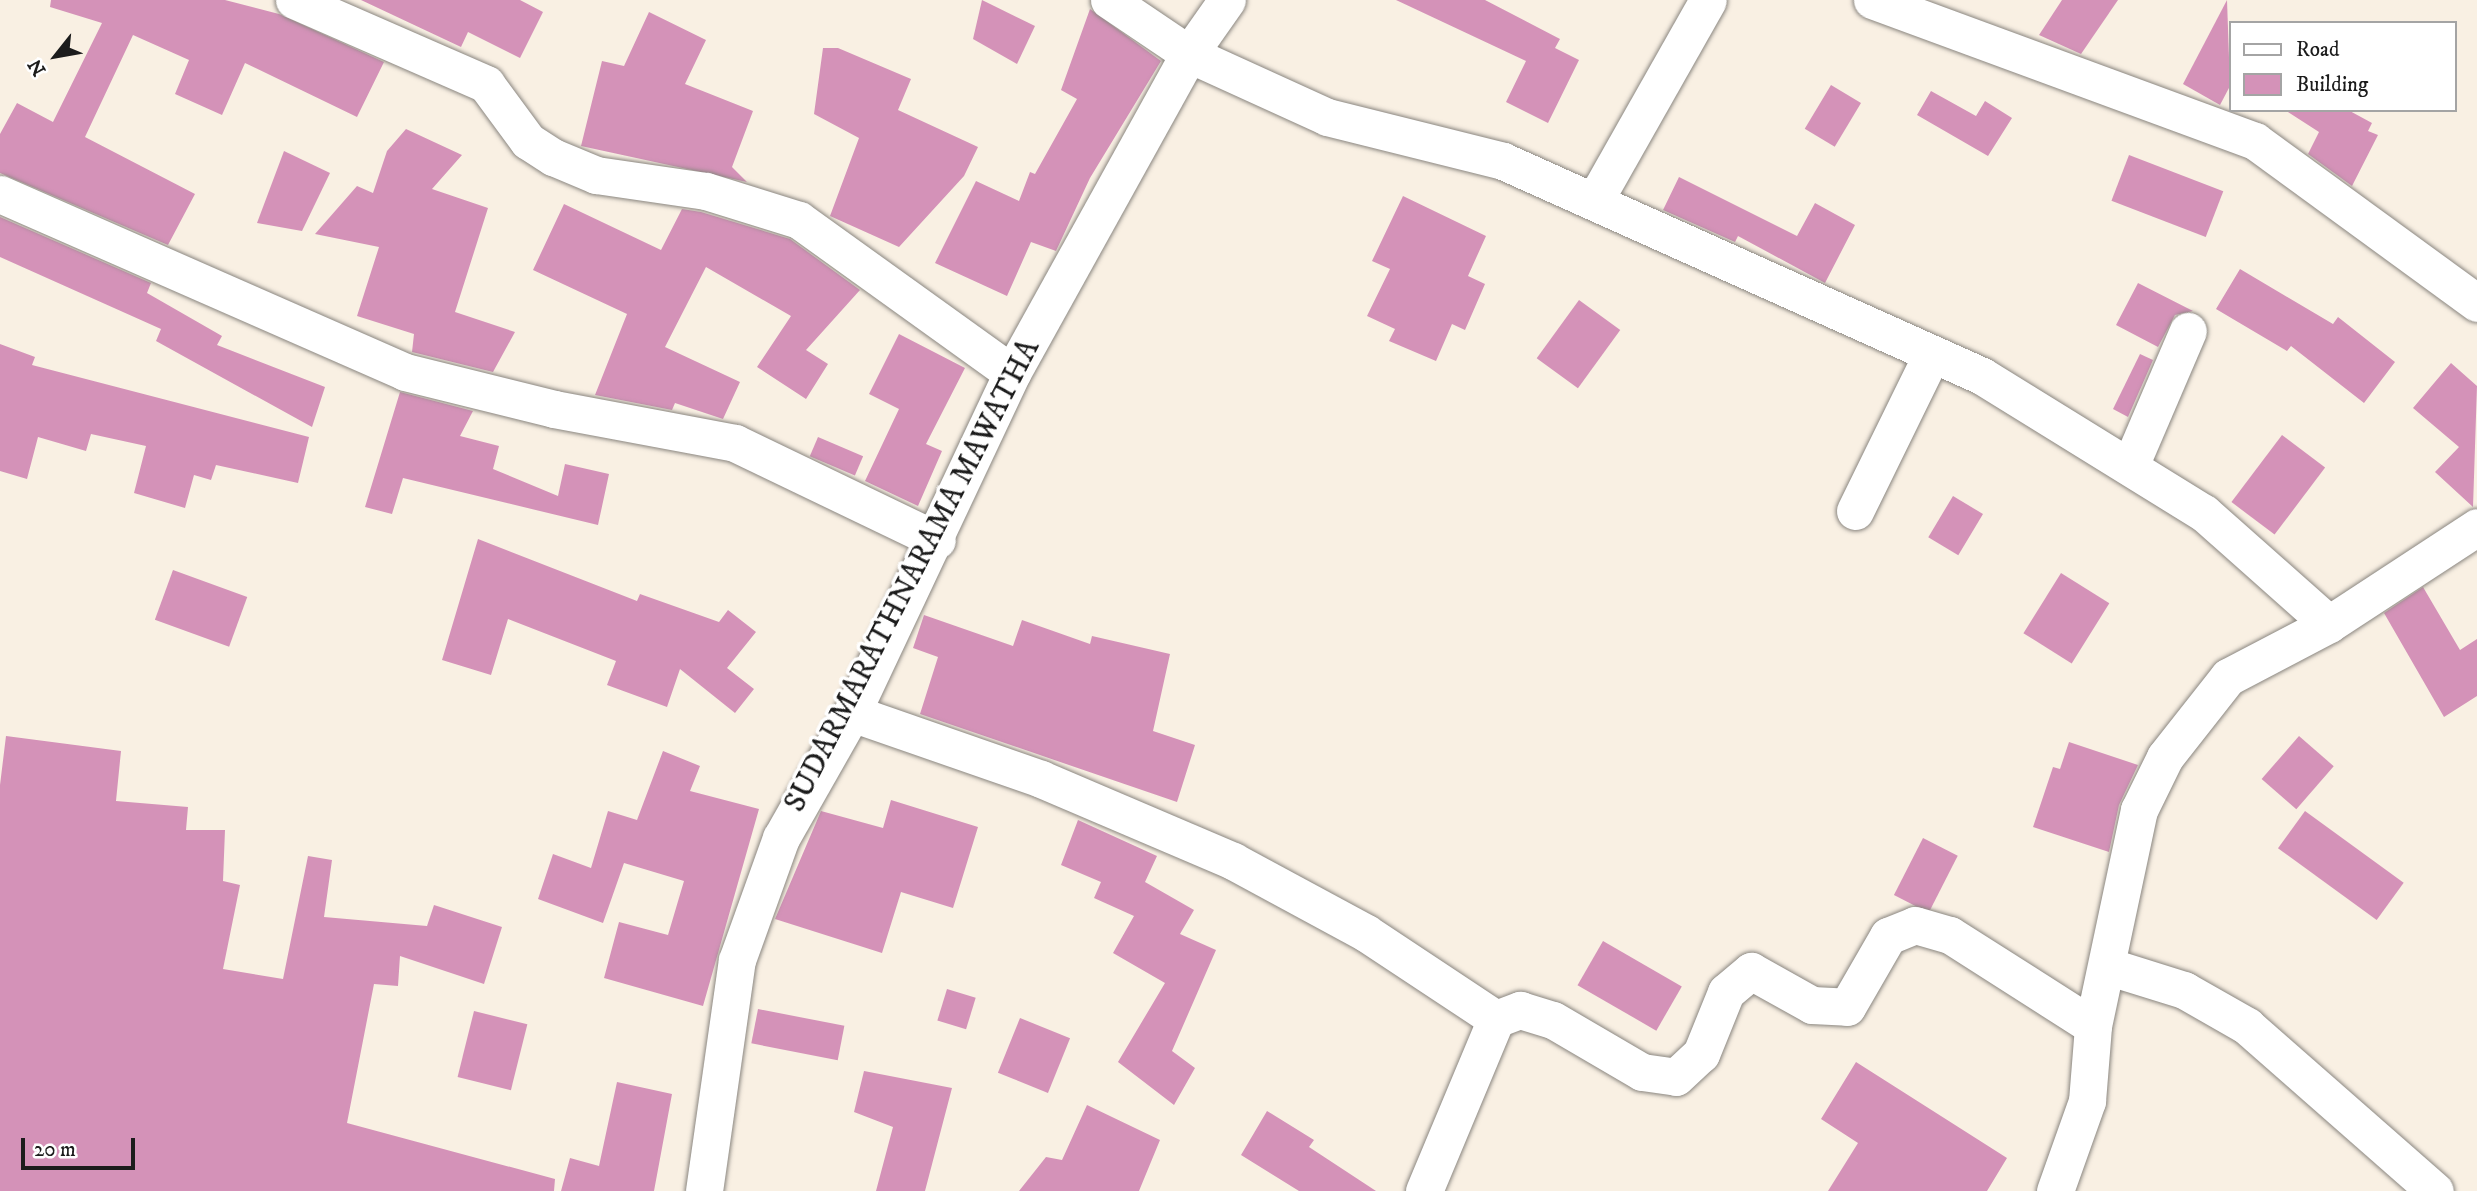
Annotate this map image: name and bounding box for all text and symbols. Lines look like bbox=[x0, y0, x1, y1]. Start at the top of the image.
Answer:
north arrow bbox=[21, 21, 91, 91]
legend bbox=[2228, 21, 2456, 112]
text: Road bbox=[2296, 37, 2340, 63]
text: N bbox=[24, 54, 51, 80]
text: Building bbox=[2296, 72, 2368, 98]
street label: SUDARMARATHNARAMA MAWATHA bbox=[778, 334, 1048, 818]
scale bar bbox=[24, 1124, 138, 1168]
text: 20 m bbox=[34, 1137, 76, 1163]

